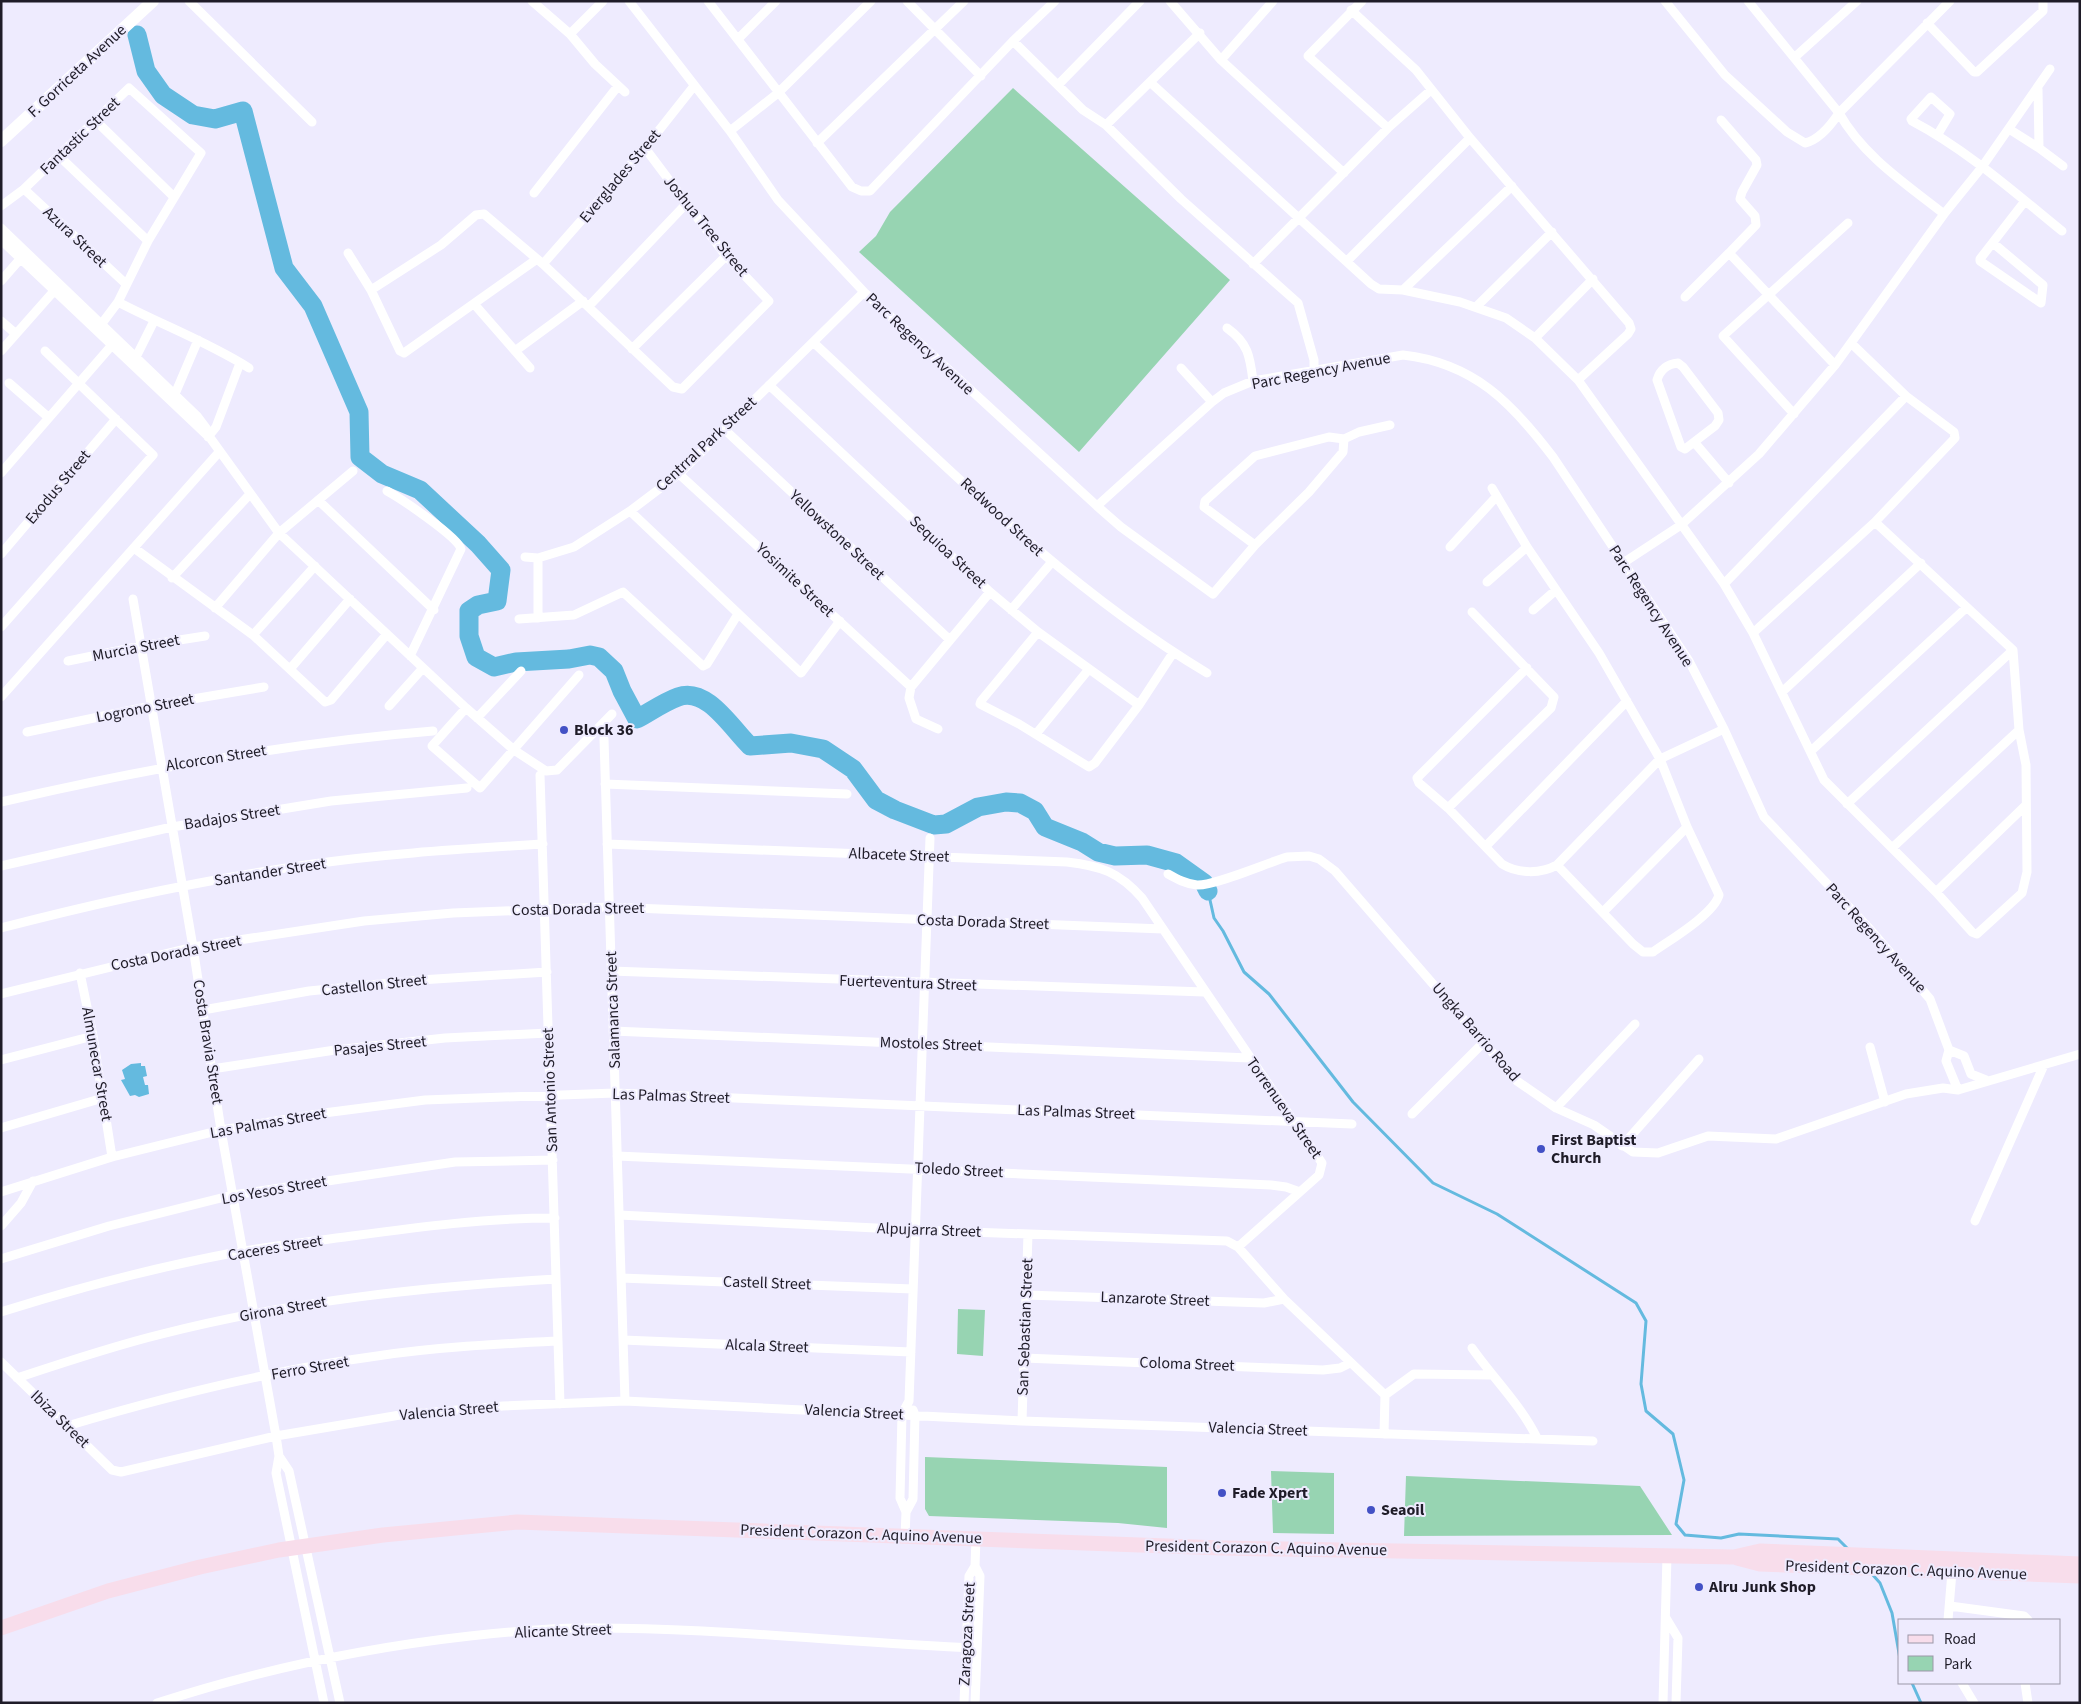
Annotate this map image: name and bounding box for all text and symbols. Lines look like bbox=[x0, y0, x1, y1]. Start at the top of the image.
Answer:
street label: F. Gorriceta Avenue bbox=[23, 19, 131, 123]
street label: Fantastic Street bbox=[35, 92, 125, 180]
street label: Everglades Street bbox=[574, 124, 666, 228]
street label: Joshua Tree Street bbox=[658, 171, 754, 282]
street label: Azura Street bbox=[38, 201, 112, 273]
street label: Parc Regency Avenue bbox=[861, 288, 979, 400]
street label: Parc Regency Avenue bbox=[1250, 347, 1392, 395]
street label: Centrral Park Street bbox=[651, 391, 762, 497]
street label: Exodus Street bbox=[20, 445, 96, 529]
street label: Redwood Street bbox=[955, 473, 1049, 562]
street label: Yellowstone Street bbox=[784, 484, 890, 586]
street label: Sequioa Street bbox=[905, 511, 992, 594]
street label: Yosimite Street bbox=[750, 537, 839, 622]
street label: Parc Regency Avenue bbox=[1603, 541, 1699, 671]
street label: Murcia Street bbox=[91, 629, 182, 667]
street label: Logrono Street bbox=[94, 688, 196, 728]
place label: Block 36 bbox=[574, 719, 634, 741]
marker: Block 36 bbox=[558, 724, 570, 736]
street label: Alcorcon Street bbox=[164, 739, 268, 777]
street label: Badajos Street bbox=[182, 798, 282, 835]
street label: Albacete Street bbox=[848, 842, 950, 868]
street label: Santander Street bbox=[213, 852, 328, 892]
street label: Parc Regency Avenue bbox=[1821, 878, 1931, 998]
street label: Costa Dorada Street bbox=[512, 897, 645, 921]
street label: Costa Dorada Street bbox=[916, 909, 1050, 935]
street label: Costa Dorada Street bbox=[109, 929, 244, 976]
street label: Salamanca Street bbox=[600, 950, 626, 1069]
street label: Castellon Street bbox=[320, 968, 428, 1001]
street label: Fuerteventura Street bbox=[839, 970, 978, 996]
street label: Costa Bravia Street bbox=[187, 978, 229, 1106]
street label: Ungka Barrio Road bbox=[1427, 978, 1525, 1086]
street label: Almunecar Street bbox=[76, 1005, 118, 1123]
street label: San Antonio Street bbox=[537, 1027, 563, 1153]
street label: Pasajes Street bbox=[333, 1030, 428, 1062]
street label: Mostoles Street bbox=[879, 1031, 983, 1057]
street label: Torrenueva Street bbox=[1241, 1053, 1327, 1164]
street label: Las Palmas Street bbox=[612, 1083, 731, 1109]
street label: Las Palmas Street bbox=[1017, 1099, 1136, 1125]
street label: Las Palmas Street bbox=[208, 1102, 328, 1144]
place label: First Baptist Church bbox=[1551, 1129, 1636, 1169]
marker: First Baptist Church bbox=[1535, 1143, 1547, 1155]
street label: Toledo Street bbox=[914, 1157, 1005, 1183]
street label: Los Yesos Street bbox=[220, 1170, 329, 1210]
street label: Alpujarra Street bbox=[876, 1217, 982, 1243]
street label: Caceres Street bbox=[226, 1230, 324, 1266]
street label: San Sebastian Street bbox=[1012, 1257, 1038, 1396]
street label: Castell Street bbox=[723, 1270, 812, 1296]
street label: Lanzarote Street bbox=[1100, 1286, 1211, 1312]
street label: Girona Street bbox=[238, 1290, 329, 1327]
street label: Alcala Street bbox=[725, 1334, 810, 1358]
street label: Ferro Street bbox=[269, 1350, 351, 1386]
street label: Coloma Street bbox=[1139, 1351, 1236, 1377]
street label: Ibiza Street bbox=[25, 1385, 95, 1453]
street label: Valencia Street bbox=[399, 1396, 500, 1426]
street label: Valencia Street bbox=[804, 1398, 905, 1426]
street label: Valencia Street bbox=[1208, 1416, 1309, 1442]
place label: Fade Xpert bbox=[1232, 1482, 1308, 1504]
marker: Fade Xpert bbox=[1216, 1487, 1228, 1499]
place label: Seaoil bbox=[1381, 1499, 1425, 1521]
marker: Seaoil bbox=[1365, 1504, 1377, 1516]
street label: President Corazon C. Aquino Avenue bbox=[740, 1519, 982, 1549]
street label: President Corazon C. Aquino Avenue bbox=[1145, 1535, 1387, 1561]
street label: President Corazon C. Aquino Avenue bbox=[1785, 1555, 2027, 1585]
place label: Alru Junk Shop bbox=[1708, 1576, 1816, 1598]
street label: Zaragoza Street bbox=[953, 1581, 981, 1686]
marker: Alru Junk Shop bbox=[1693, 1581, 1705, 1593]
street label: Alicante Street bbox=[514, 1618, 612, 1644]
legend bbox=[1898, 1619, 2061, 1684]
text: Road bbox=[1944, 1629, 1976, 1650]
text: Park bbox=[1944, 1654, 1973, 1675]

